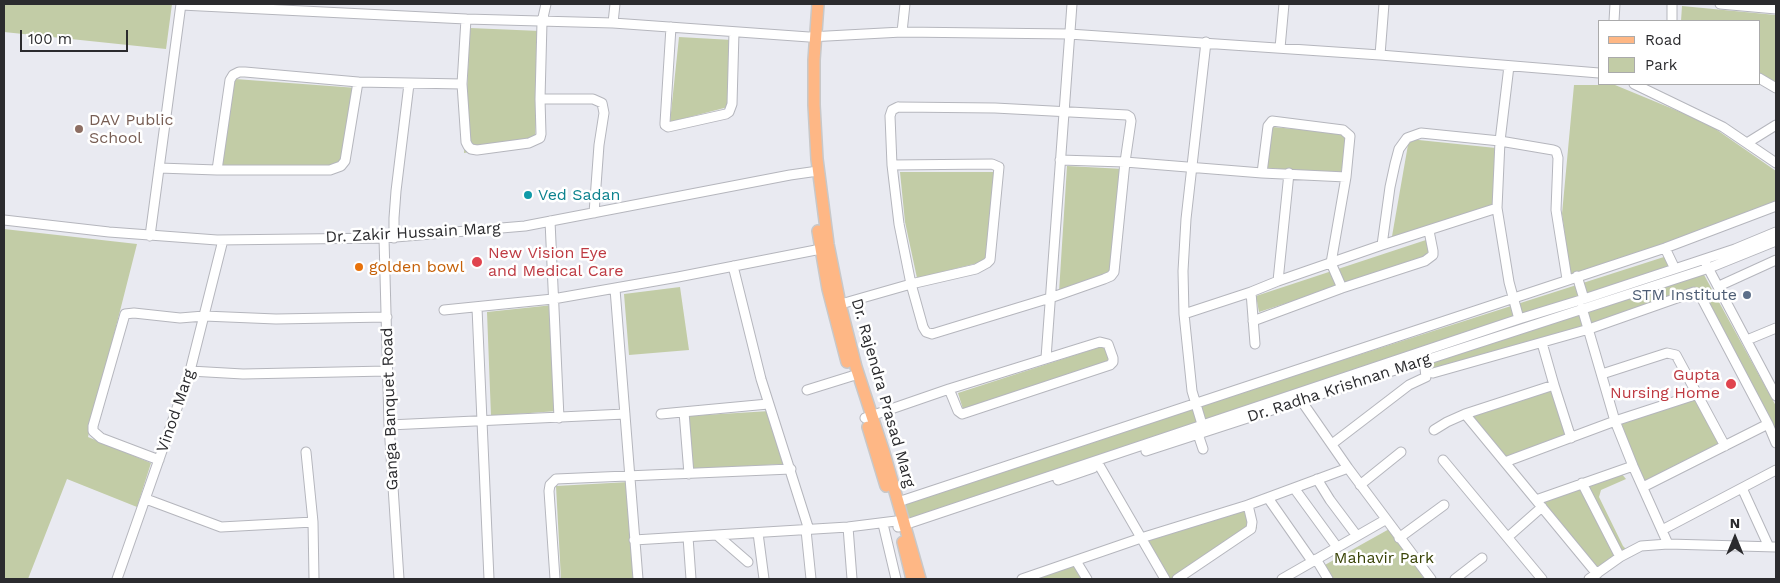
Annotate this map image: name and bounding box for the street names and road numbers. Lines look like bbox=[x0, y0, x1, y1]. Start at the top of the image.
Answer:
street label: Dr. Zakir Hussain Marg bbox=[325, 219, 501, 247]
street label: Dr. Rajendra Prasad Marg bbox=[847, 296, 919, 490]
street label: Ganga Banquet Road bbox=[378, 327, 402, 491]
street label: Dr. Radha Krishnan Marg bbox=[1245, 349, 1433, 427]
street label: Vinod Marg bbox=[153, 367, 199, 455]

